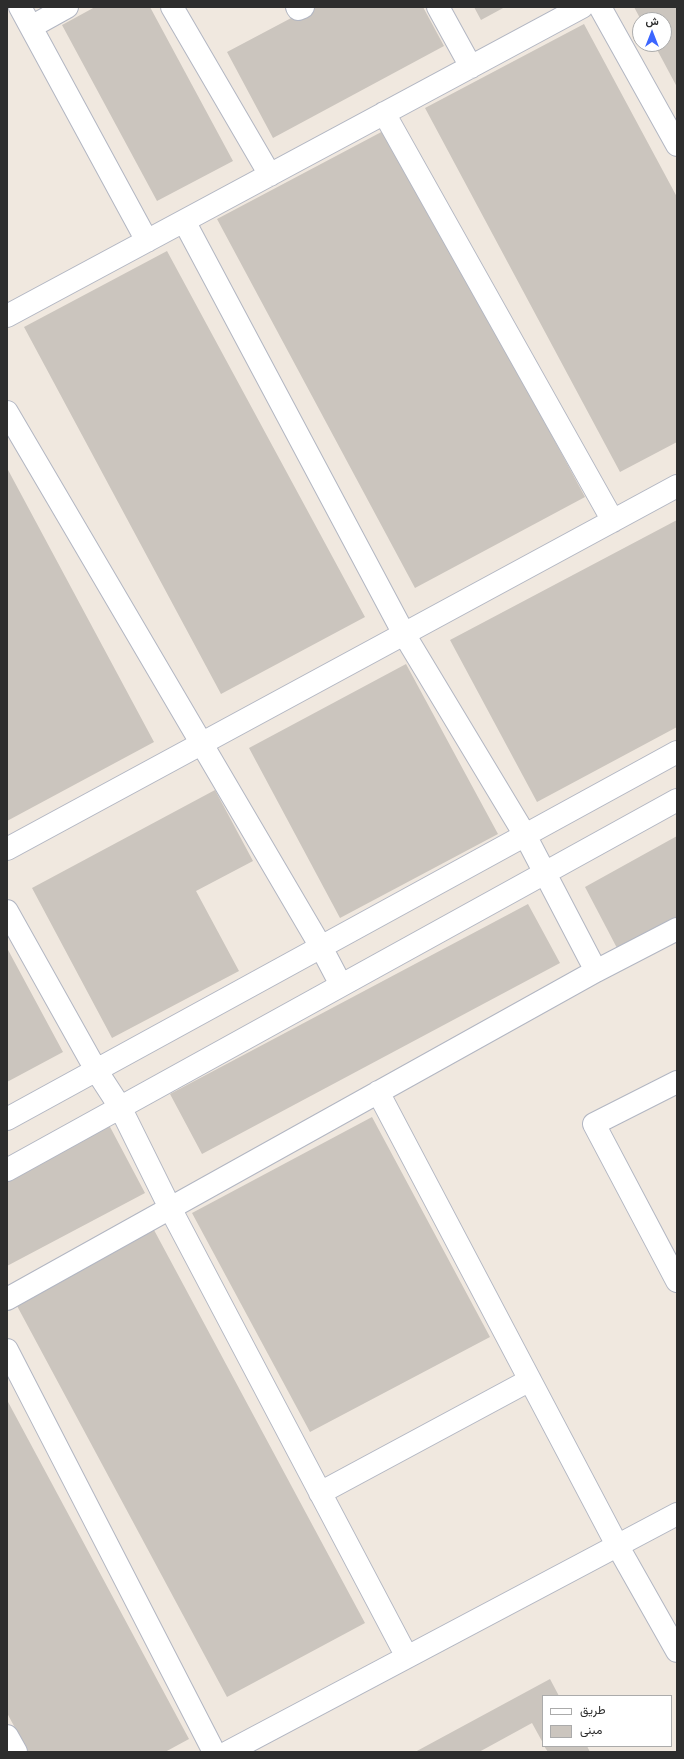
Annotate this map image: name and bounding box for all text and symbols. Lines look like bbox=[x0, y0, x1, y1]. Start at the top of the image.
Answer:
north arrow bbox=[632, 12, 672, 52]
text: ش bbox=[645, 15, 659, 27]
legend bbox=[542, 1695, 672, 1747]
text: طريق bbox=[580, 1703, 605, 1716]
text: مبنى bbox=[580, 1723, 602, 1736]

